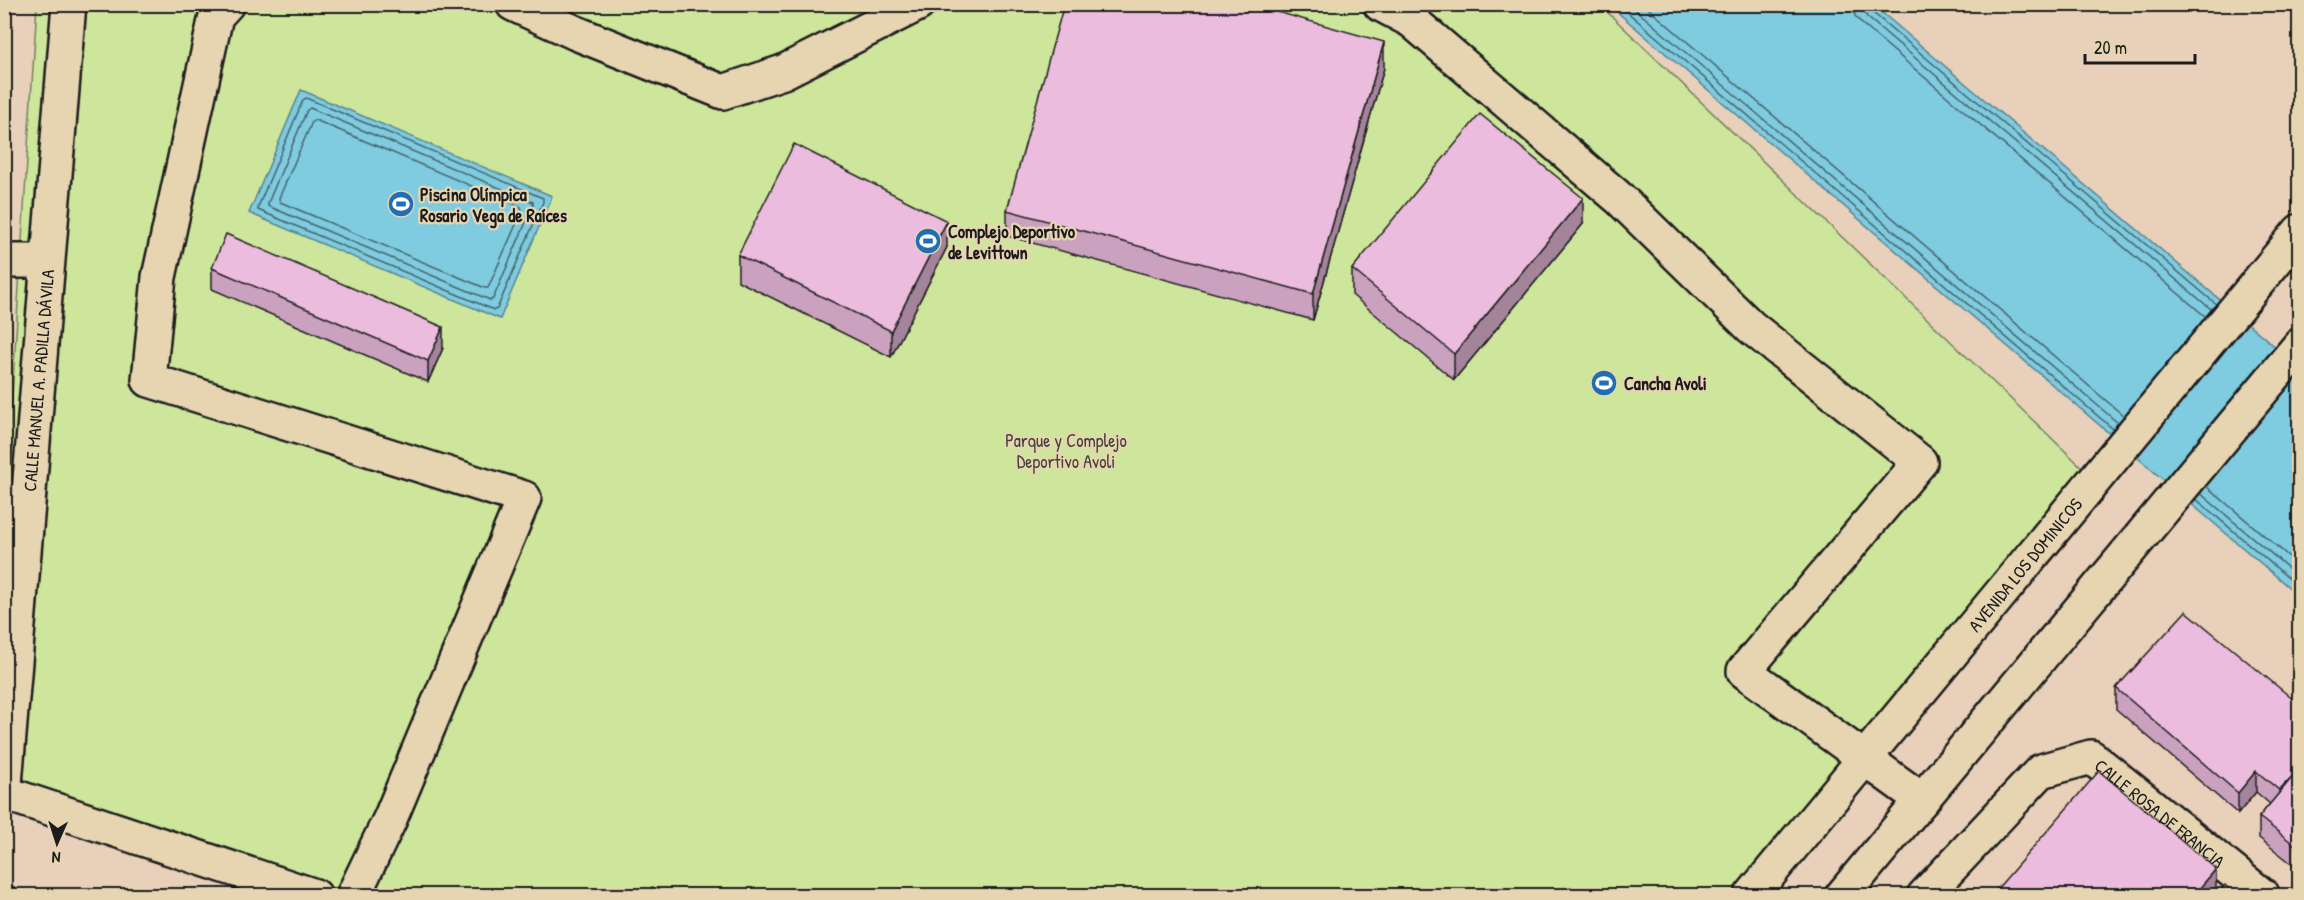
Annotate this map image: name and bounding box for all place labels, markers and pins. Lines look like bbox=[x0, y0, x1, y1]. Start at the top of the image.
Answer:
place label: Piscina Olímpica Rosario Vega de Raíces bbox=[420, 182, 567, 229]
sports icon: Piscina Olímpica Rosario Vega de Raíces bbox=[386, 189, 416, 219]
place label: Complejo Deportivo de Levittown bbox=[948, 219, 1076, 265]
sports icon: Complejo Deportivo de Levittown bbox=[913, 226, 943, 256]
sports icon: Cancha Avoli bbox=[1589, 368, 1619, 398]
place label: Cancha Avoli bbox=[1624, 371, 1707, 396]

